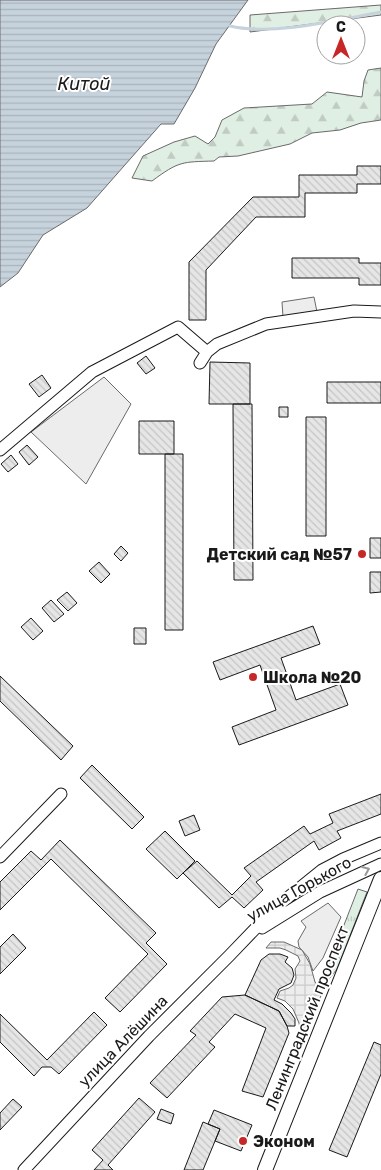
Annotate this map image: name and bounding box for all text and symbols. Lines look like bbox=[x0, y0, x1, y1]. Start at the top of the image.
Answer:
north arrow bbox=[316, 15, 366, 65]
text: С bbox=[336, 19, 346, 36]
water label: Китой bbox=[58, 73, 111, 95]
place label: Детский сад №57 bbox=[206, 545, 352, 564]
marker: Детский сад №57 bbox=[356, 548, 368, 560]
place label: Школа №20 bbox=[263, 668, 362, 687]
marker: Школа №20 bbox=[247, 671, 259, 683]
street label: улица Горького bbox=[244, 852, 354, 926]
one-way arrow bbox=[361, 866, 370, 877]
street label: Ленинградский проспект bbox=[261, 923, 353, 1113]
street label: улица Алёшина bbox=[75, 991, 171, 1091]
place label: Эконом bbox=[253, 1132, 315, 1151]
marker: Эконом bbox=[237, 1135, 249, 1147]

